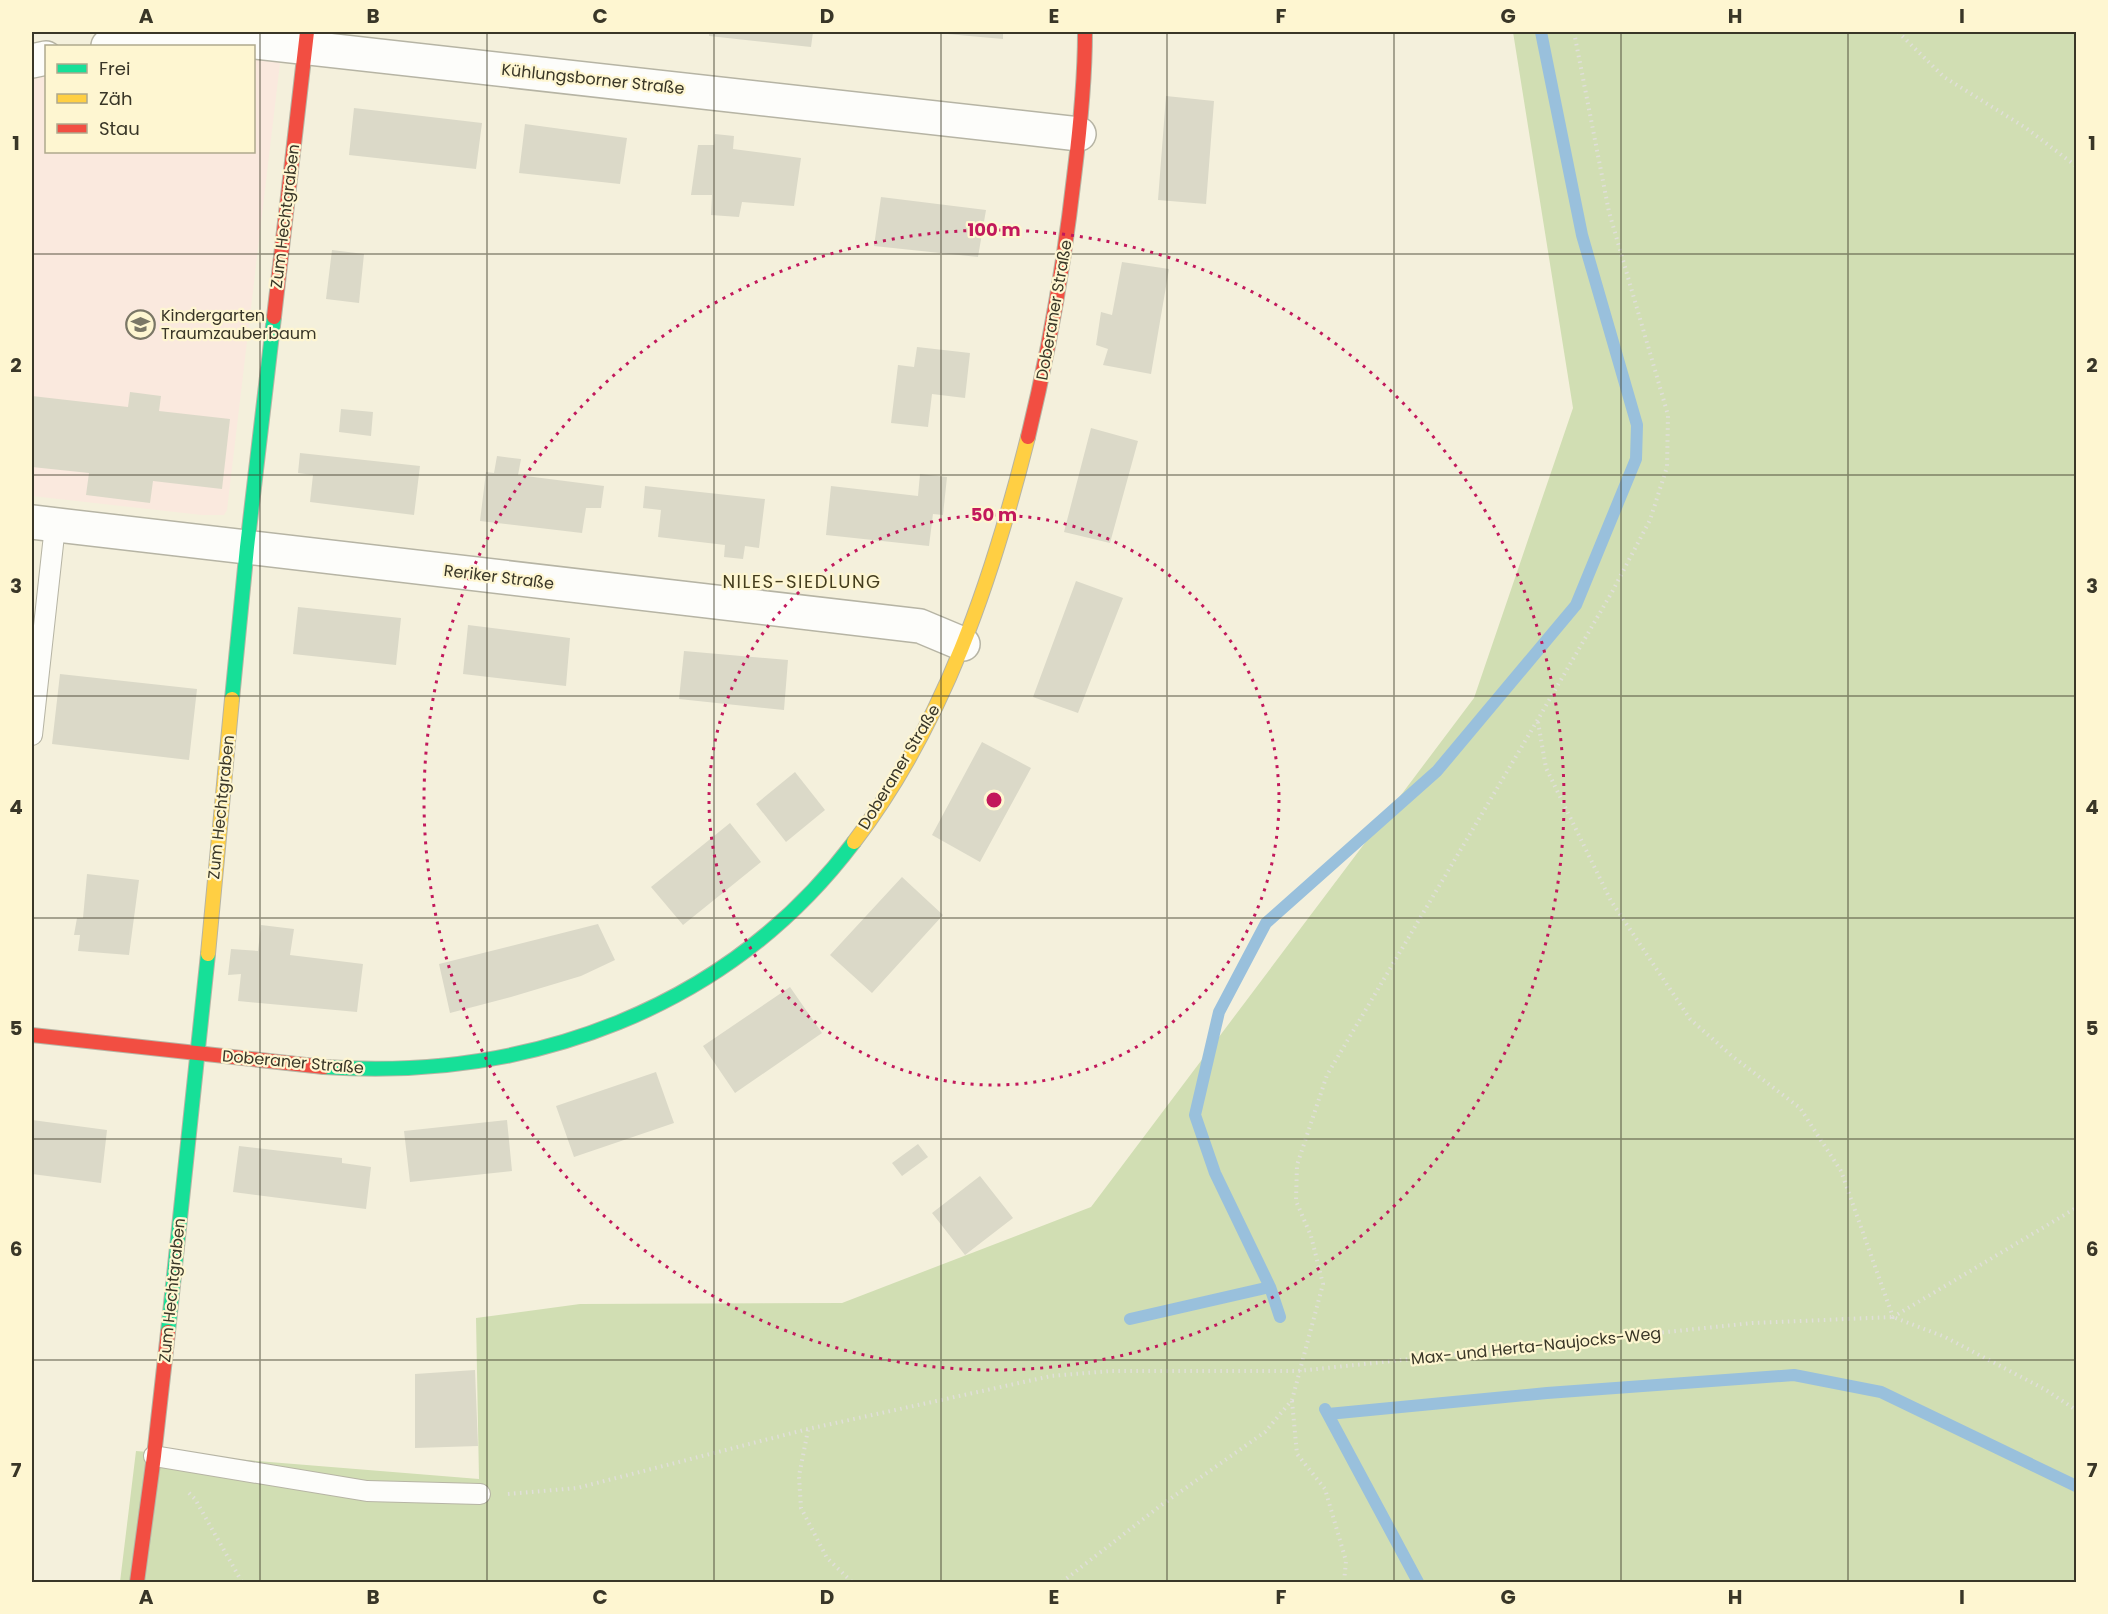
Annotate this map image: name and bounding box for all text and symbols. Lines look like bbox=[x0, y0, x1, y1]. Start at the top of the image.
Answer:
text: A bbox=[139, 2, 154, 30]
text: B bbox=[366, 2, 380, 30]
text: C bbox=[592, 2, 608, 30]
text: D bbox=[820, 2, 834, 30]
text: E bbox=[1049, 2, 1059, 30]
text: F bbox=[1276, 2, 1287, 30]
text: G bbox=[1500, 2, 1516, 30]
text: H bbox=[1728, 2, 1742, 30]
text: I bbox=[1959, 2, 1965, 30]
legend bbox=[45, 45, 255, 153]
text: Frei bbox=[99, 56, 130, 81]
street label: Kühlungsborner Straße bbox=[500, 58, 686, 100]
text: Zäh bbox=[99, 86, 132, 111]
text: Stau bbox=[99, 116, 140, 141]
text: 1 bbox=[12, 129, 20, 157]
text: 1 bbox=[2088, 129, 2096, 157]
street label: Zum Hechtgraben bbox=[265, 143, 305, 289]
text: 100 m bbox=[967, 217, 1021, 242]
street label: Doberaner Straße bbox=[1030, 238, 1078, 382]
place label: Kindergarten Traumzauberbaum bbox=[161, 304, 317, 345]
school or university icon: Kindergarten Traumzauberbaum bbox=[124, 308, 156, 340]
text: 2 bbox=[10, 351, 22, 379]
text: 2 bbox=[2086, 351, 2098, 379]
text: 50 m bbox=[971, 502, 1017, 527]
street label: Reriker Straße bbox=[443, 559, 555, 595]
district label: NILES-SIEDLUNG bbox=[722, 569, 882, 594]
text: 3 bbox=[10, 572, 22, 600]
text: 3 bbox=[2086, 572, 2098, 600]
street label: Doberaner Straße bbox=[852, 700, 946, 834]
street label: Zum Hechtgraben bbox=[202, 734, 240, 880]
centre of rings bbox=[984, 790, 1004, 810]
text: 4 bbox=[9, 793, 23, 821]
text: 4 bbox=[2085, 793, 2099, 821]
text: 5 bbox=[10, 1014, 23, 1042]
text: 5 bbox=[2086, 1014, 2099, 1042]
street label: Doberaner Straße bbox=[221, 1044, 365, 1080]
street label: Zum Hechtgraben bbox=[153, 1217, 191, 1363]
text: 6 bbox=[10, 1235, 22, 1263]
text: 6 bbox=[2086, 1235, 2098, 1263]
street label: Max- und Herta-Naujocks-Weg bbox=[1410, 1321, 1662, 1371]
text: 7 bbox=[11, 1456, 22, 1484]
text: 7 bbox=[2087, 1456, 2098, 1484]
text: A bbox=[139, 1583, 154, 1611]
text: B bbox=[366, 1583, 380, 1611]
text: C bbox=[592, 1583, 608, 1611]
text: D bbox=[820, 1583, 834, 1611]
text: E bbox=[1049, 1583, 1059, 1611]
text: F bbox=[1276, 1583, 1287, 1611]
text: G bbox=[1500, 1583, 1516, 1611]
text: H bbox=[1728, 1583, 1742, 1611]
text: I bbox=[1959, 1583, 1965, 1611]

